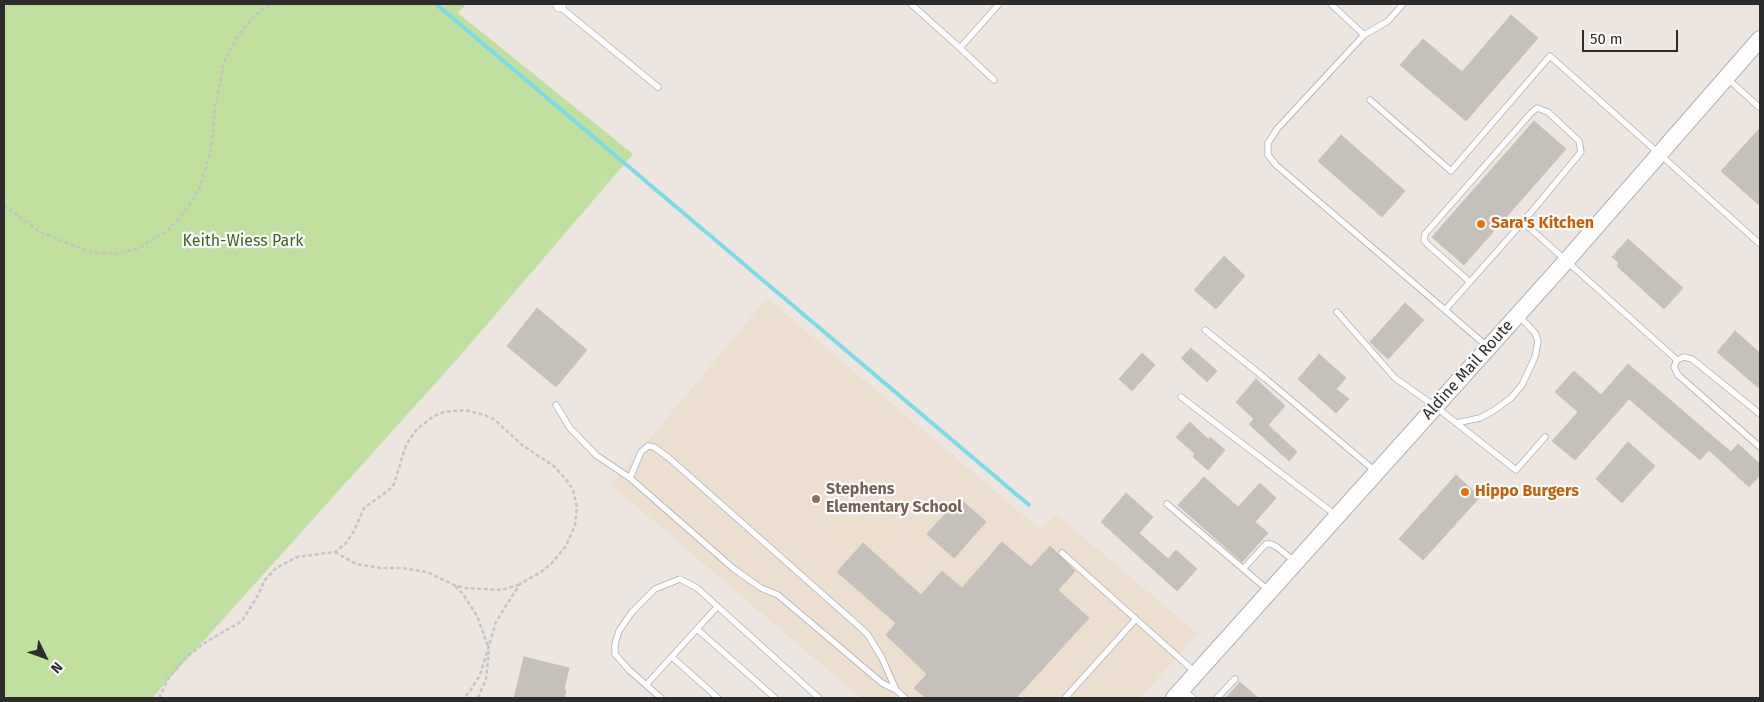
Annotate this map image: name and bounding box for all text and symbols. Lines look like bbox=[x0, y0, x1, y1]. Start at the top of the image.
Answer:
scale bar bbox=[1584, 20, 1680, 52]
text: 50 m bbox=[1590, 30, 1623, 48]
place label: Sara's Kitchen bbox=[1491, 214, 1594, 234]
marker: Sara's Kitchen bbox=[1475, 218, 1487, 230]
park label: Keith-Wiess Park bbox=[183, 232, 303, 252]
street label: Aldine Mail Route bbox=[1418, 316, 1518, 424]
place label: Stephens Elementary School bbox=[826, 480, 962, 518]
place label: Hippo Burgers bbox=[1475, 482, 1579, 502]
marker: Hippo Burgers bbox=[1459, 486, 1471, 498]
marker: Stephens Elementary School bbox=[810, 493, 822, 505]
north arrow bbox=[20, 632, 70, 682]
text: N bbox=[47, 658, 66, 677]

